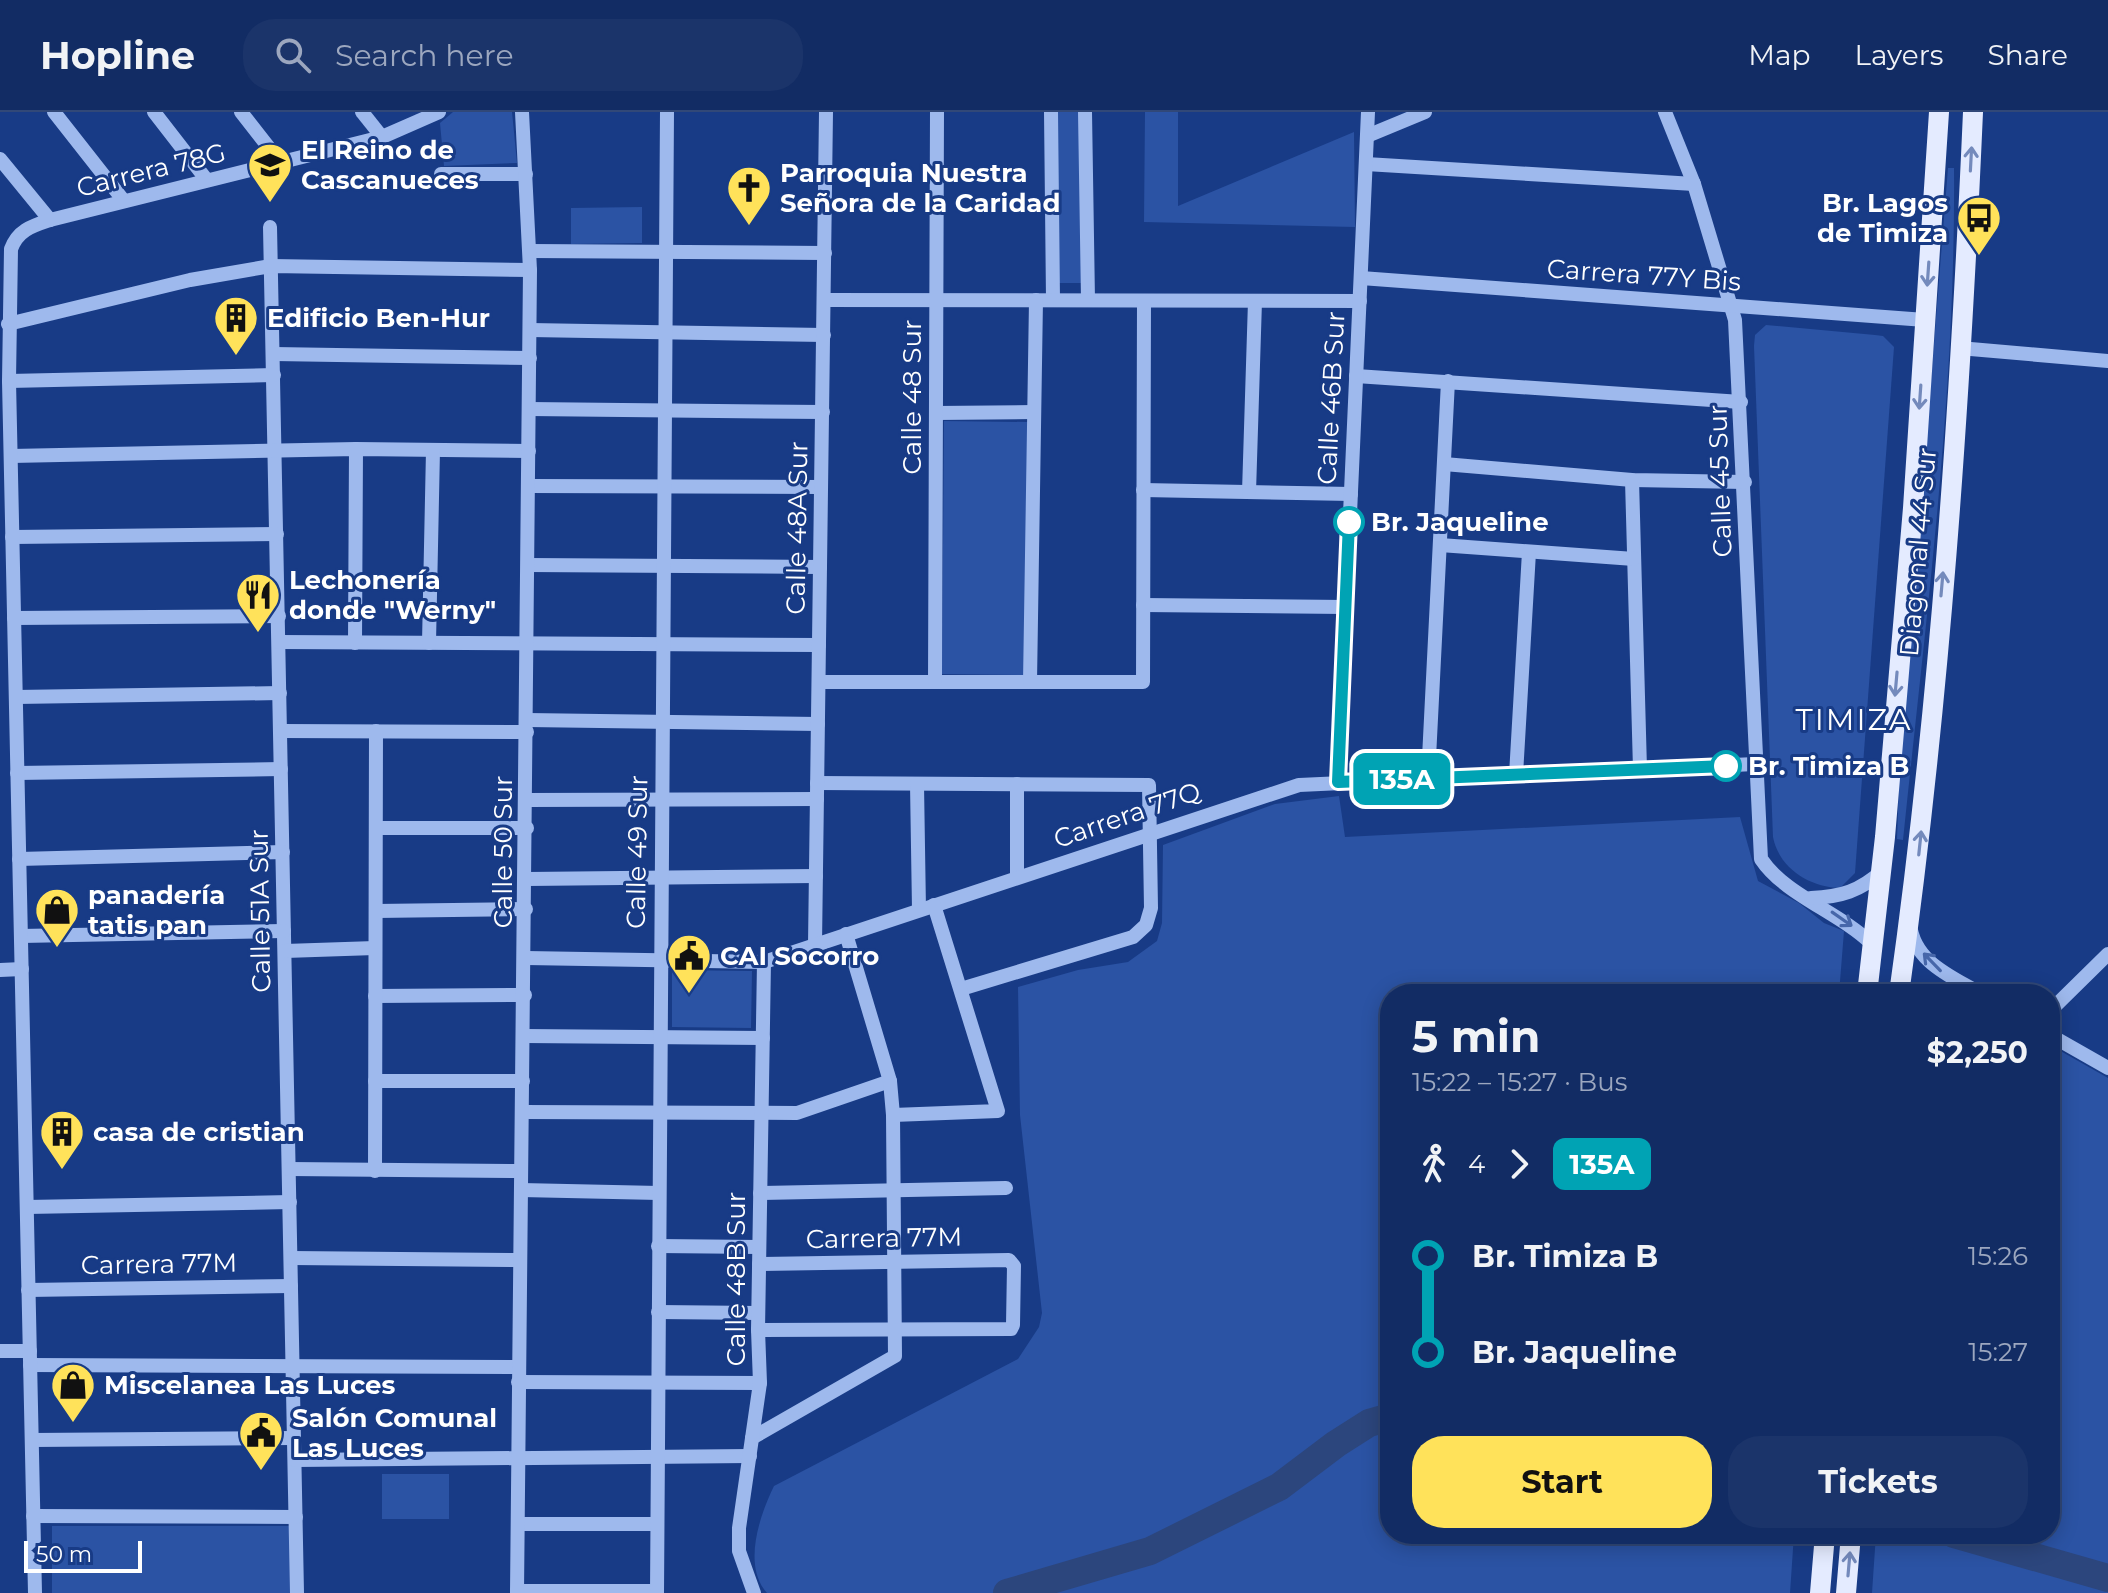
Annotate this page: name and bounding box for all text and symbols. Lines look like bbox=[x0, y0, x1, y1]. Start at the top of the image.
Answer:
search box bbox=[243, 19, 803, 91]
text: Hopline bbox=[40, 32, 195, 79]
icon: search bbox=[271, 33, 315, 77]
text: Search here bbox=[335, 37, 514, 74]
text: Map bbox=[1748, 38, 1811, 72]
text: Layers bbox=[1855, 38, 1944, 72]
text: Share bbox=[1988, 38, 2068, 72]
place label: El Reino de Cascanueces bbox=[301, 134, 479, 196]
street label: Carrera 78G bbox=[73, 136, 229, 204]
school or university icon: El Reino de Cascanueces bbox=[246, 141, 294, 204]
one-way arrow bbox=[1963, 146, 1978, 173]
place label: Parroquia Nuestra Señora de la Caridad bbox=[780, 157, 1061, 219]
church icon: Parroquia Nuestra Señora de la Caridad bbox=[725, 164, 773, 227]
place label: Br. Lagos de Timiza bbox=[1817, 187, 1948, 249]
bus stop icon: Br. Lagos de Timiza bbox=[1955, 194, 2003, 257]
street label: Carrera 77Y Bis bbox=[1546, 252, 1742, 298]
one-way arrow bbox=[1920, 260, 1935, 287]
building icon: Edificio Ben-Hur bbox=[212, 294, 260, 357]
place label: Edificio Ben-Hur bbox=[267, 302, 490, 334]
street label: Calle 46B Sur bbox=[1310, 311, 1352, 485]
street label: Calle 48 Sur bbox=[896, 320, 928, 474]
one-way arrow bbox=[1912, 383, 1927, 410]
street label: Calle 45 Sur bbox=[1701, 404, 1739, 558]
street label: Calle 48A Sur bbox=[779, 441, 815, 615]
street label: Diagonal 44 Sur bbox=[1893, 446, 1943, 658]
place label: Br. Jaqueline bbox=[1371, 506, 1549, 538]
marker: Br. Jaqueline bbox=[1334, 507, 1364, 537]
place label: Lechonería donde "Werny" bbox=[289, 564, 496, 626]
restaurant icon: Lechonería donde "Werny" bbox=[234, 571, 282, 634]
one-way arrow bbox=[1934, 571, 1949, 598]
one-way arrow bbox=[1888, 670, 1903, 697]
district label: TIMIZA bbox=[1795, 701, 1913, 738]
place label: Br. Timiza B bbox=[1748, 750, 1909, 782]
marker: Br. Timiza B bbox=[1711, 751, 1741, 781]
line badge: 135A bbox=[1346, 753, 1458, 805]
text: 135A bbox=[1369, 762, 1435, 796]
street label: Calle 49 Sur bbox=[620, 775, 654, 929]
street label: Carrera 77Q bbox=[1049, 775, 1205, 855]
street label: Calle 50 Sur bbox=[487, 776, 519, 928]
street label: Calle 51A Sur bbox=[243, 829, 277, 993]
one-way arrow bbox=[1912, 830, 1927, 857]
place label: panadería tatis pan bbox=[88, 879, 225, 941]
shop icon: panadería tatis pan bbox=[33, 886, 81, 949]
one-way arrow bbox=[1831, 911, 1853, 927]
public building icon: CAI Socorro bbox=[665, 932, 713, 995]
place label: CAI Socorro bbox=[720, 940, 879, 972]
one-way arrow bbox=[1922, 952, 1941, 972]
text: 5 min bbox=[1412, 1009, 1540, 1063]
text: $2,250 bbox=[1927, 1034, 2028, 1071]
text: 15:22 – 15:27 · Bus bbox=[1412, 1066, 1627, 1098]
building icon: casa de cristian bbox=[38, 1108, 86, 1171]
place label: casa de cristian bbox=[93, 1116, 305, 1148]
icon: walk bbox=[1412, 1142, 1456, 1186]
icon: forward bbox=[1497, 1142, 1541, 1186]
text: 135A bbox=[1569, 1147, 1635, 1181]
text: 4 bbox=[1468, 1148, 1485, 1180]
street label: Calle 48B Sur bbox=[720, 1192, 752, 1366]
street label: Carrera 77M bbox=[805, 1221, 963, 1255]
text: Br. Timiza B bbox=[1472, 1238, 1658, 1275]
text: 15:26 bbox=[1968, 1240, 2028, 1272]
street label: Carrera 77M bbox=[80, 1247, 238, 1281]
text: Br. Jaqueline bbox=[1472, 1334, 1677, 1371]
text: 15:27 bbox=[1968, 1336, 2028, 1368]
shop icon: Miscelanea Las Luces bbox=[49, 1361, 97, 1424]
place label: Miscelanea Las Luces bbox=[104, 1369, 395, 1401]
place label: Salón Comunal Las Luces bbox=[292, 1402, 497, 1464]
public building icon: Salón Comunal Las Luces bbox=[237, 1409, 285, 1472]
button: Start bbox=[1412, 1436, 1712, 1528]
button: Tickets bbox=[1728, 1436, 2028, 1528]
scale bar bbox=[24, 1537, 142, 1573]
text: 50 m bbox=[36, 1541, 92, 1568]
one-way arrow bbox=[1842, 1551, 1857, 1577]

